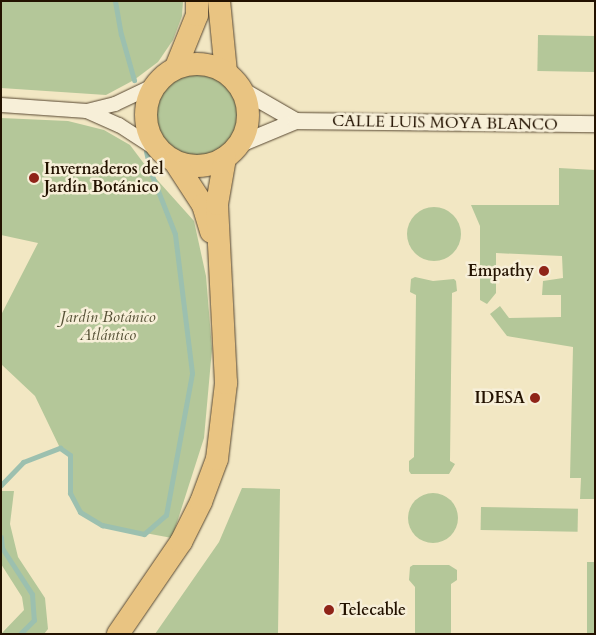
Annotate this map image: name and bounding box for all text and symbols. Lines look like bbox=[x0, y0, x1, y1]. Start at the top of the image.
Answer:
street label: CALLE LUIS MOYA BLANCO bbox=[332, 111, 558, 135]
place label: Invernaderos del Jardín Botánico bbox=[44, 159, 164, 197]
marker: Invernaderos del Jardín Botánico bbox=[28, 172, 40, 184]
place label: Empathy bbox=[468, 261, 534, 281]
marker: Empathy bbox=[538, 265, 550, 277]
park label: Jardín Botánico Atlántico bbox=[60, 307, 156, 345]
place label: IDESA bbox=[474, 388, 525, 408]
marker: IDESA bbox=[529, 392, 541, 404]
place label: Telecable bbox=[339, 600, 406, 620]
marker: Telecable bbox=[323, 604, 335, 616]

